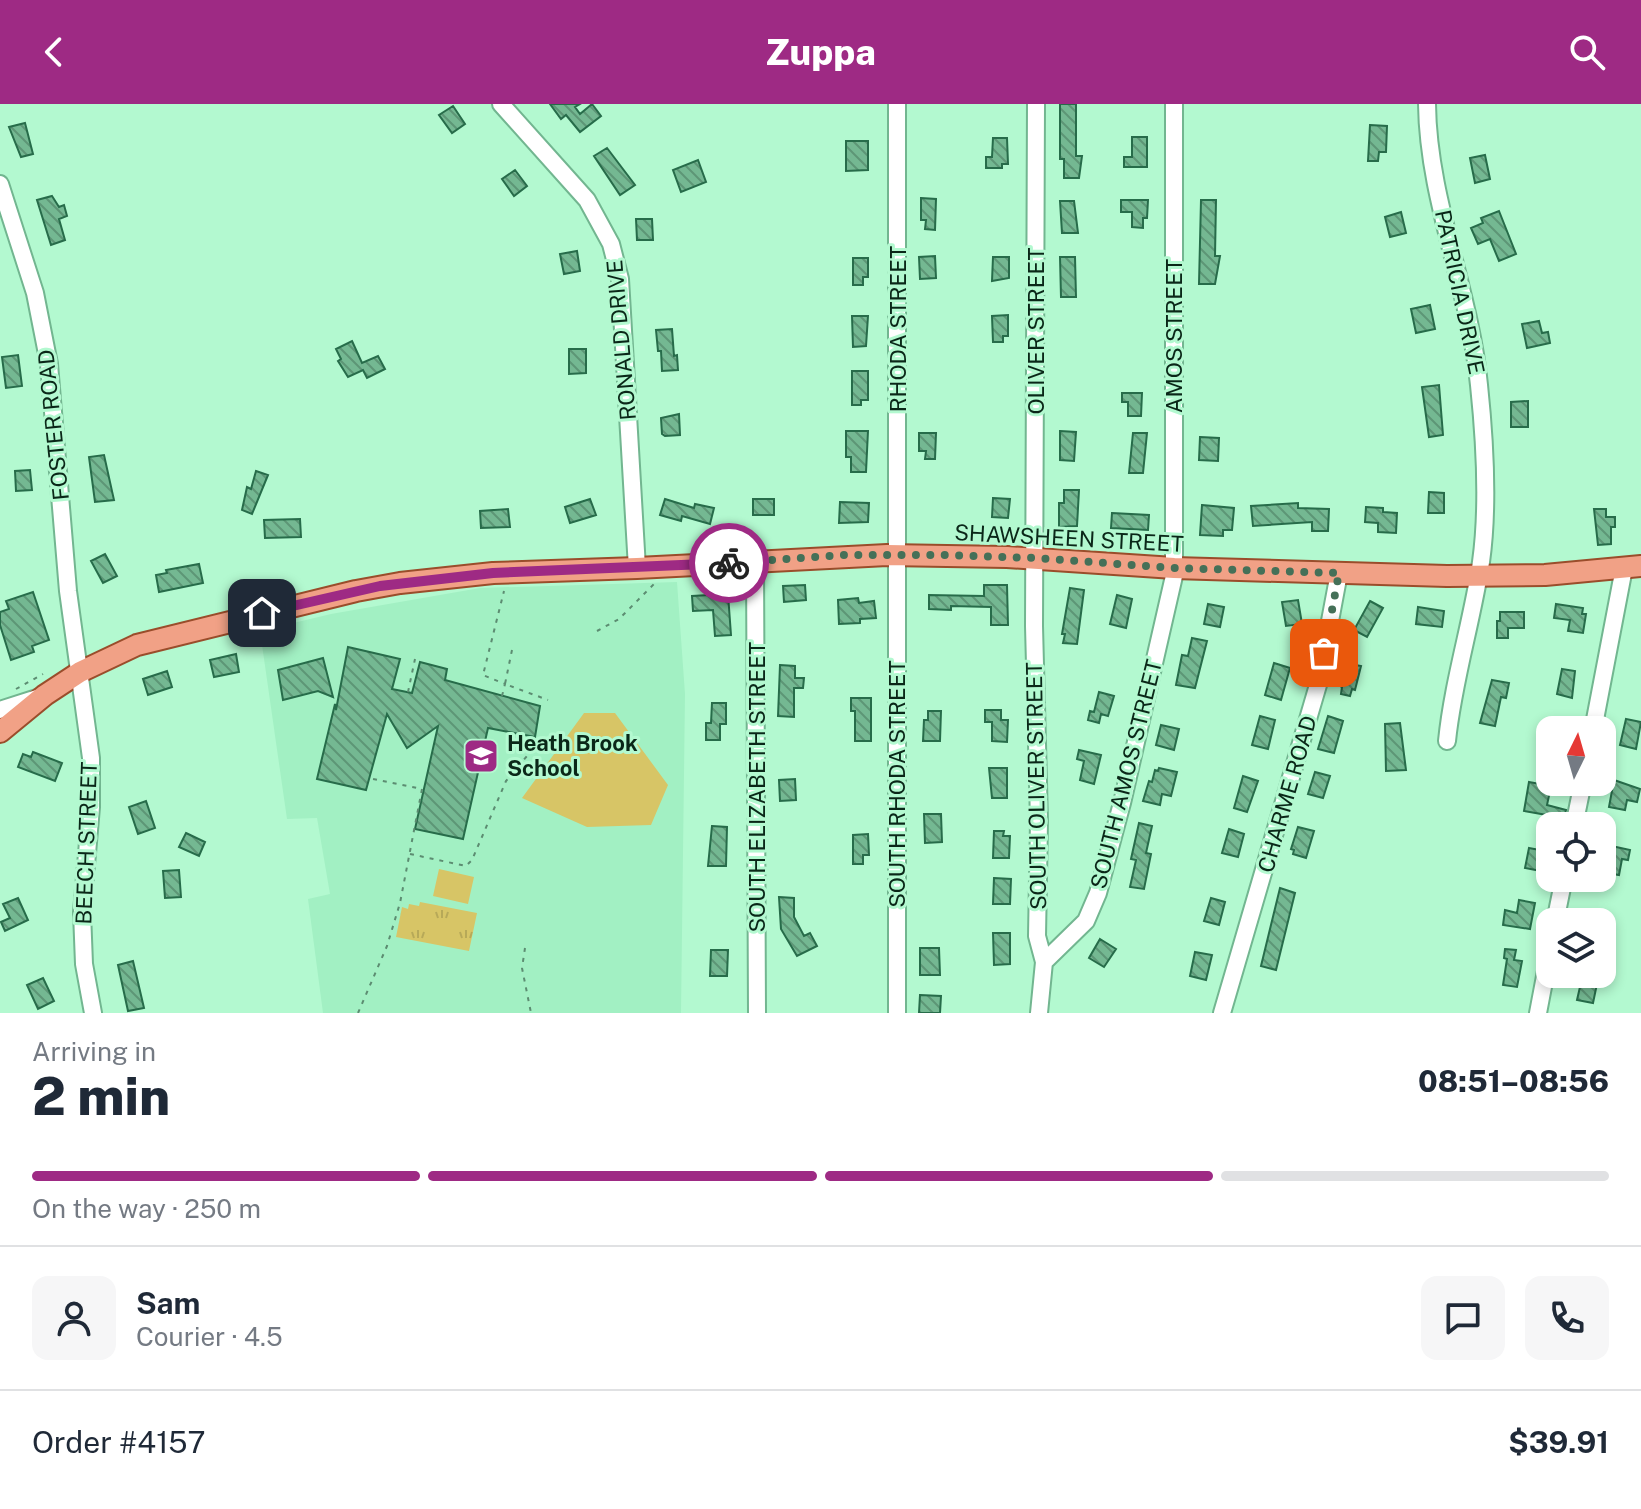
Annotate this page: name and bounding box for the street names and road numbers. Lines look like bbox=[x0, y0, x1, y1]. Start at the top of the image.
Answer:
street label: PATRICIA DRIVE bbox=[1430, 207, 1490, 377]
street label: RHODA STREET bbox=[885, 246, 911, 412]
street label: OLIVER STREET bbox=[1023, 247, 1049, 415]
street label: RONALD DRIVE bbox=[601, 259, 641, 421]
street label: AMOS STREET bbox=[1161, 259, 1187, 413]
street label: FOSTER ROAD bbox=[32, 348, 74, 502]
street label: SHAWSHEEN STREET bbox=[954, 519, 1184, 557]
street label: SOUTH ELIZABETH STREET bbox=[744, 642, 770, 932]
street label: SOUTH AMOS STREET bbox=[1085, 657, 1167, 891]
street label: SOUTH RHODA STREET bbox=[884, 660, 910, 908]
street label: SOUTH OLIVER STREET bbox=[1021, 662, 1051, 910]
street label: CHARME ROAD bbox=[1252, 713, 1322, 875]
street label: BEECH STREET bbox=[70, 761, 102, 925]

